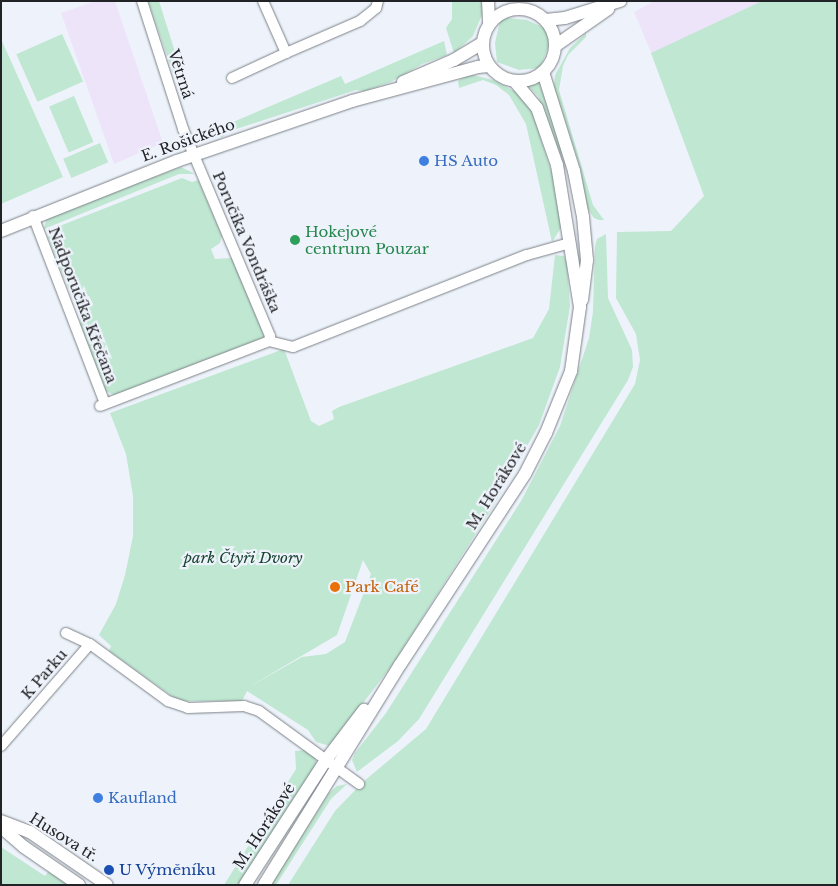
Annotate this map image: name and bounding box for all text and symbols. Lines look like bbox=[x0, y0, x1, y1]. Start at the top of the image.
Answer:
street label: Větrná bbox=[165, 47, 197, 101]
street label: E. Rošického bbox=[139, 115, 237, 165]
place label: HS Auto bbox=[434, 152, 499, 170]
marker: HS Auto bbox=[418, 155, 430, 167]
street label: Poručíka Vondráška bbox=[209, 168, 285, 316]
place label: Hokejové centrum Pouzar bbox=[305, 222, 429, 257]
street label: Nadporučíka Křečana bbox=[45, 224, 121, 386]
marker: Hokejové centrum Pouzar bbox=[289, 234, 301, 246]
street label: M. Horákové bbox=[462, 439, 530, 533]
park label: park Čtyři Dvory bbox=[183, 549, 303, 567]
place label: Park Café bbox=[345, 578, 419, 596]
marker: Park Café bbox=[329, 581, 341, 593]
street label: K Parku bbox=[17, 645, 71, 703]
street label: M. Horákové bbox=[229, 780, 299, 872]
place label: Kaufland bbox=[108, 789, 177, 807]
marker: Kaufland bbox=[92, 792, 104, 804]
street label: Husova tř. bbox=[26, 809, 102, 865]
place label: U Výměníku bbox=[119, 861, 216, 879]
marker: U Výměníku bbox=[103, 864, 115, 876]

